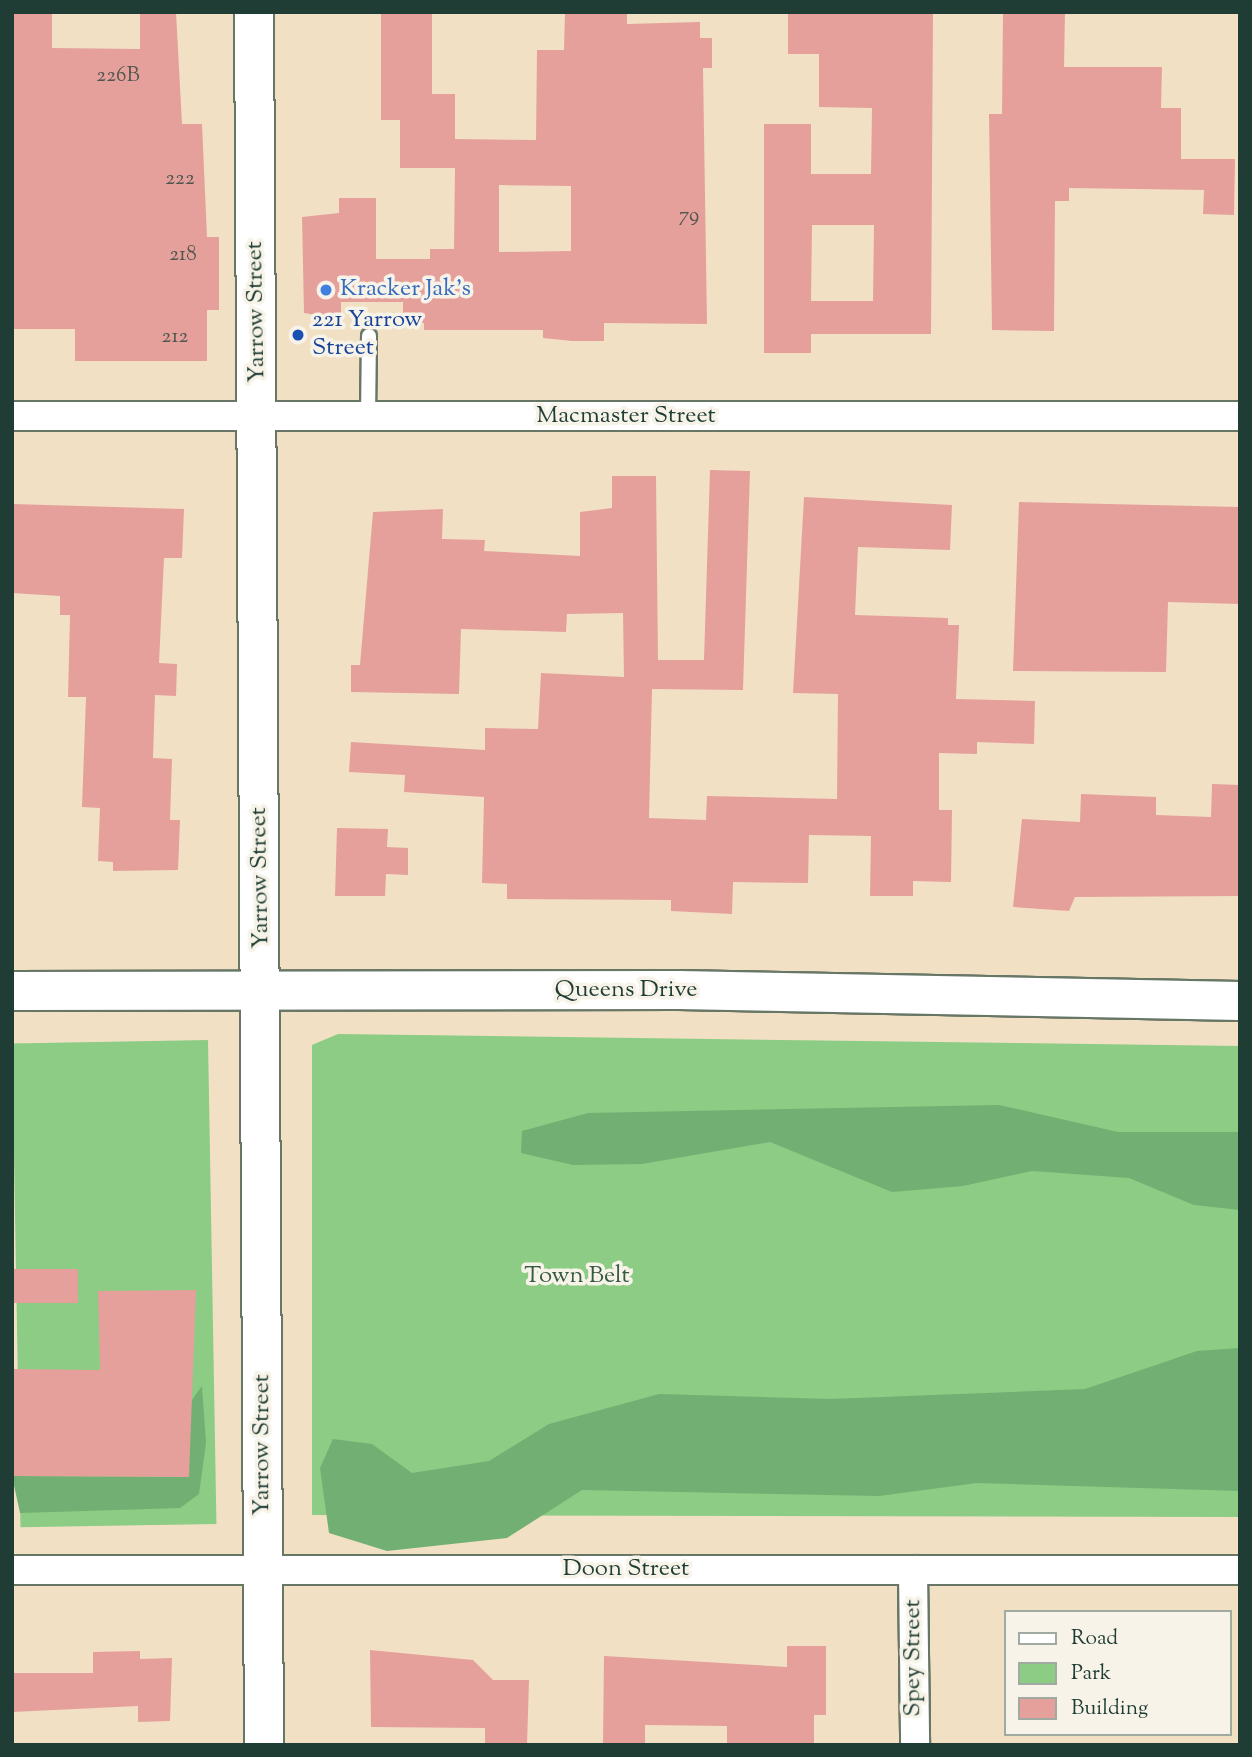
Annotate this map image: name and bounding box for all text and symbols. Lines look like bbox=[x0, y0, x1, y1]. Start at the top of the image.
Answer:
house number: 226B bbox=[96, 63, 140, 89]
house number: 222 bbox=[165, 166, 195, 192]
house number: 79 bbox=[679, 203, 699, 229]
street label: Yarrow Street bbox=[241, 241, 273, 383]
house number: 218 bbox=[169, 242, 197, 268]
place label: Kracker Jak's bbox=[340, 276, 471, 304]
marker: Kracker Jak's bbox=[318, 282, 334, 298]
place label: 221 Yarrow Street bbox=[312, 307, 422, 363]
house number: 212 bbox=[162, 324, 188, 350]
marker: 221 Yarrow Street bbox=[290, 327, 306, 343]
street label: Macmaster Street bbox=[536, 403, 716, 431]
street label: Yarrow Street bbox=[245, 807, 277, 949]
street label: Queens Drive bbox=[555, 977, 697, 1005]
park label: Town Belt bbox=[524, 1263, 630, 1291]
street label: Yarrow Street bbox=[249, 1374, 277, 1516]
street label: Doon Street bbox=[563, 1556, 689, 1584]
street label: Spey Street bbox=[900, 1599, 928, 1717]
legend bbox=[1004, 1610, 1231, 1736]
text: Road bbox=[1071, 1624, 1118, 1654]
text: Park bbox=[1071, 1659, 1111, 1689]
text: Building bbox=[1071, 1694, 1148, 1724]

